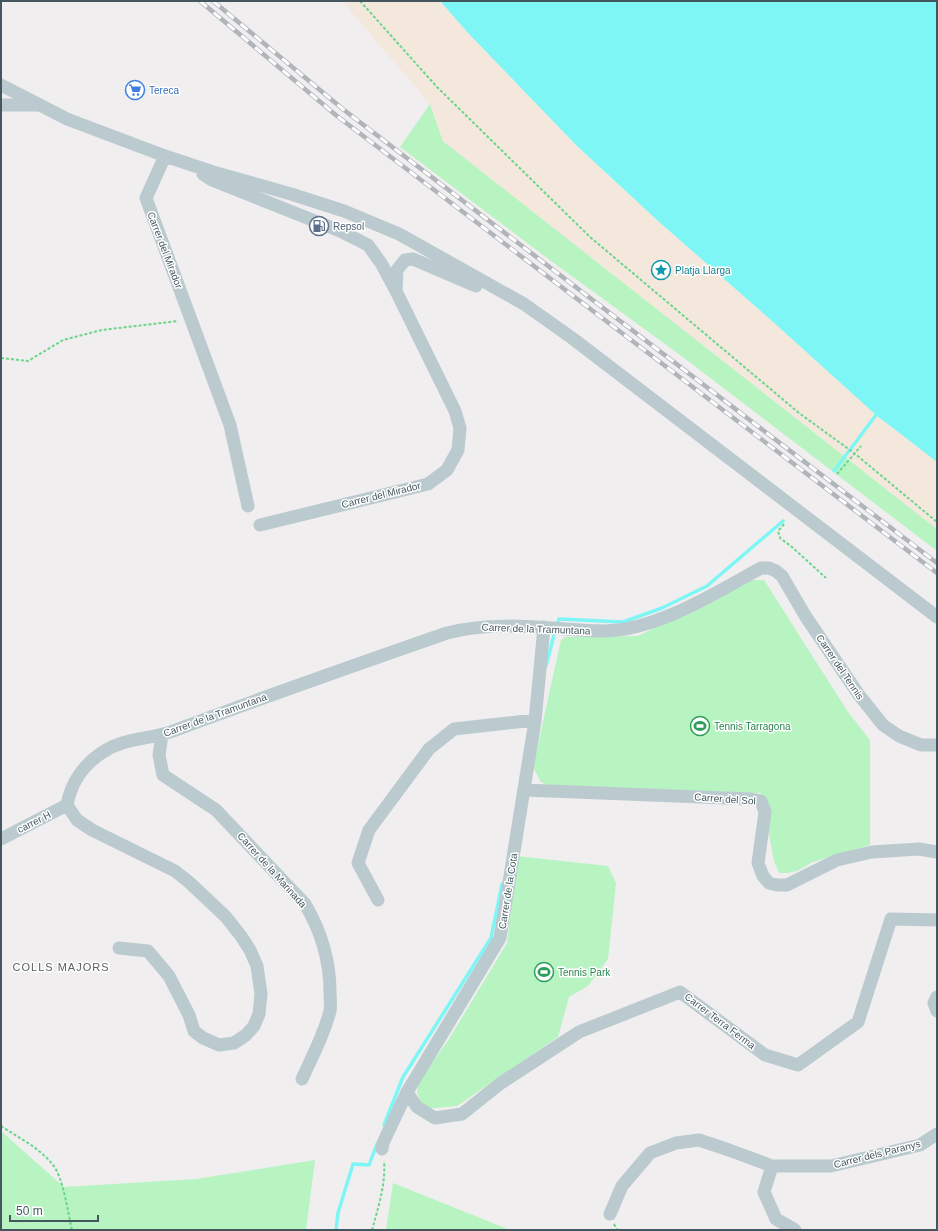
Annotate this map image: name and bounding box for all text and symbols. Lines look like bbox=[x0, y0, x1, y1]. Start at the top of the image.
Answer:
supermarket icon: Tereca bbox=[124, 79, 146, 101]
place label: Tereca bbox=[149, 85, 179, 96]
street label: Carrer del Mirador bbox=[145, 210, 185, 290]
fuel station icon: Repsol bbox=[308, 215, 330, 237]
place label: Repsol bbox=[333, 221, 364, 232]
place icon: Platja Llarga bbox=[650, 259, 672, 281]
place label: Platja Llarga bbox=[675, 265, 731, 276]
street label: Carrer del Mirador bbox=[340, 480, 422, 510]
street label: Carrer de la Tramuntana bbox=[481, 622, 591, 636]
street label: Carrer del Tennis bbox=[814, 632, 866, 702]
street label: Carrer de la Tramuntana bbox=[162, 691, 268, 739]
sports icon: Tennis Tarragona bbox=[689, 715, 711, 737]
place label: Tennis Tarragona bbox=[714, 721, 791, 732]
street label: Carrer del Sol bbox=[694, 791, 756, 807]
street label: carrer H bbox=[15, 809, 53, 835]
street label: Carrer de la Marinada bbox=[235, 830, 309, 910]
street label: Carrer de la Cota bbox=[497, 852, 519, 930]
district label: COLLS MAJORS bbox=[13, 961, 109, 973]
sports icon: Tennis Park bbox=[533, 961, 555, 983]
place label: Tennis Park bbox=[558, 967, 611, 978]
street label: Carrer Terra Ferma bbox=[683, 991, 758, 1051]
street label: Carrer dels Paranys bbox=[833, 1138, 921, 1170]
scale bar bbox=[10, 1197, 98, 1223]
text: 50 m bbox=[16, 1204, 43, 1218]

